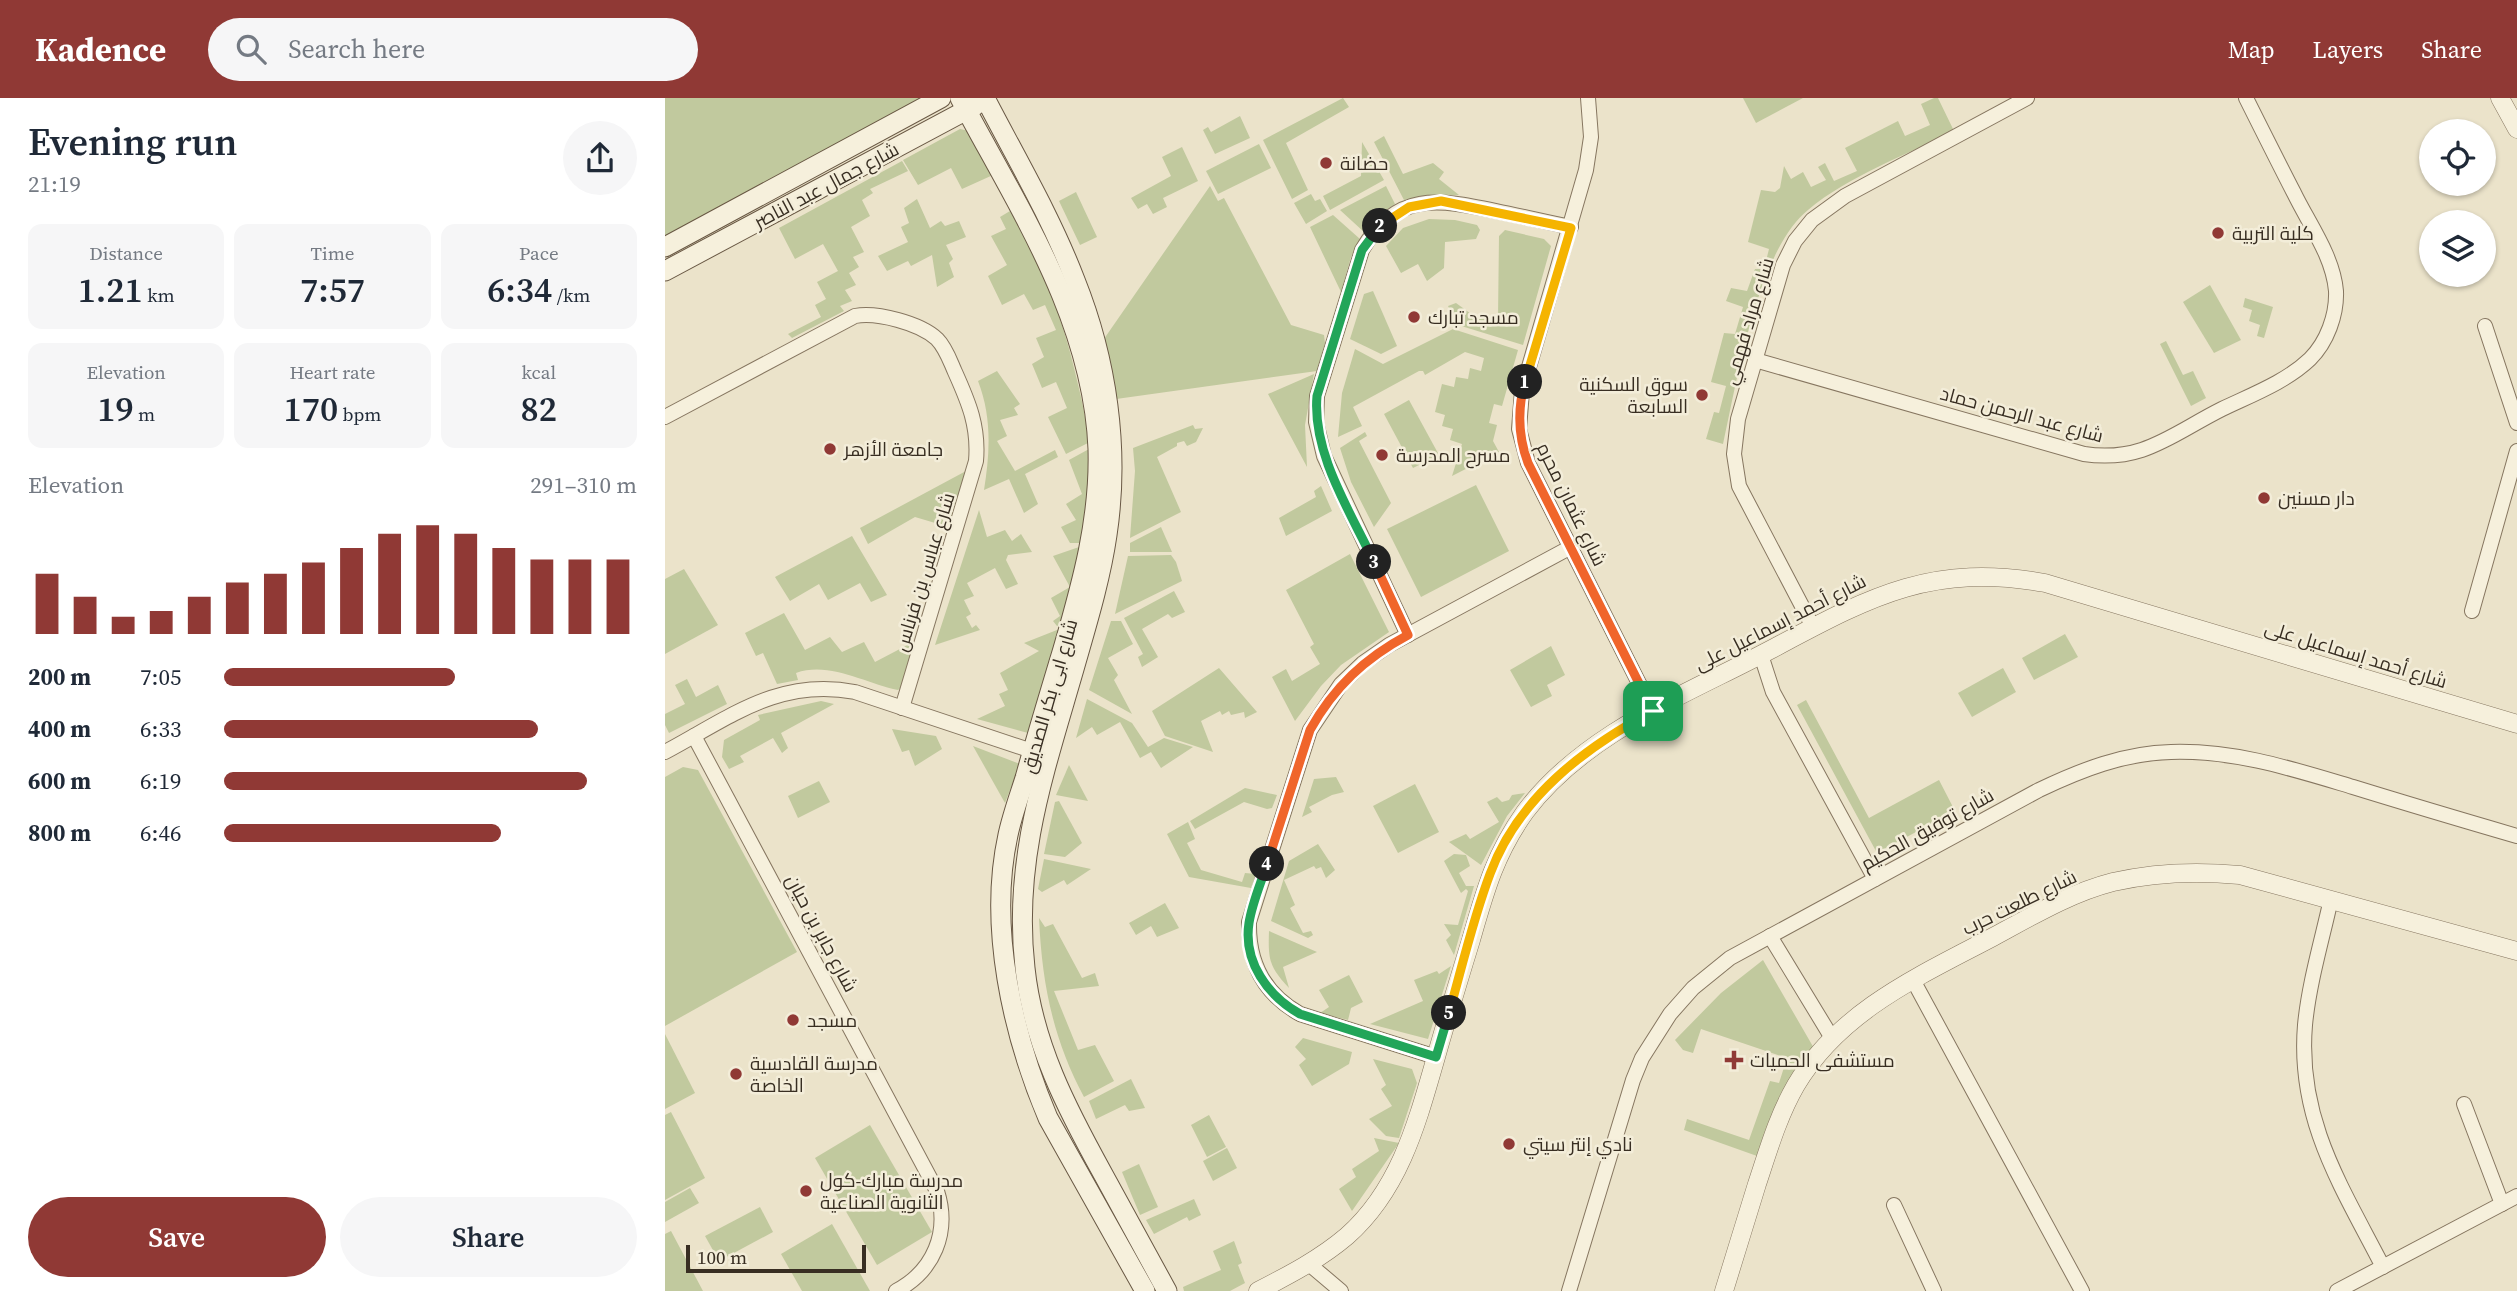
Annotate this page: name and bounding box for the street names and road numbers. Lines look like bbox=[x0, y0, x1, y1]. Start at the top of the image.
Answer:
street label: شارع جمال عبد الناصر bbox=[748, 136, 904, 236]
street label: شارع مراد فهمي bbox=[1716, 254, 1782, 388]
street label: شارع عبد الرحمن حماد bbox=[1937, 380, 2106, 449]
street label: شارع عثمان محرم bbox=[1530, 438, 1613, 571]
street label: شارع عباس بن فرناس bbox=[887, 489, 961, 655]
street label: شارع أحمد إسماعيل على bbox=[1690, 567, 1871, 677]
street label: شارع أحمد إسماعيل على bbox=[2261, 614, 2450, 695]
street label: شارع ابى بكر الصديق bbox=[1015, 616, 1084, 776]
street label: شارع توفيق الحكيم bbox=[1856, 782, 1999, 877]
street label: شارع طلعت حرب bbox=[1957, 863, 2081, 942]
street label: شارع جابر بن حيان bbox=[779, 870, 864, 997]

